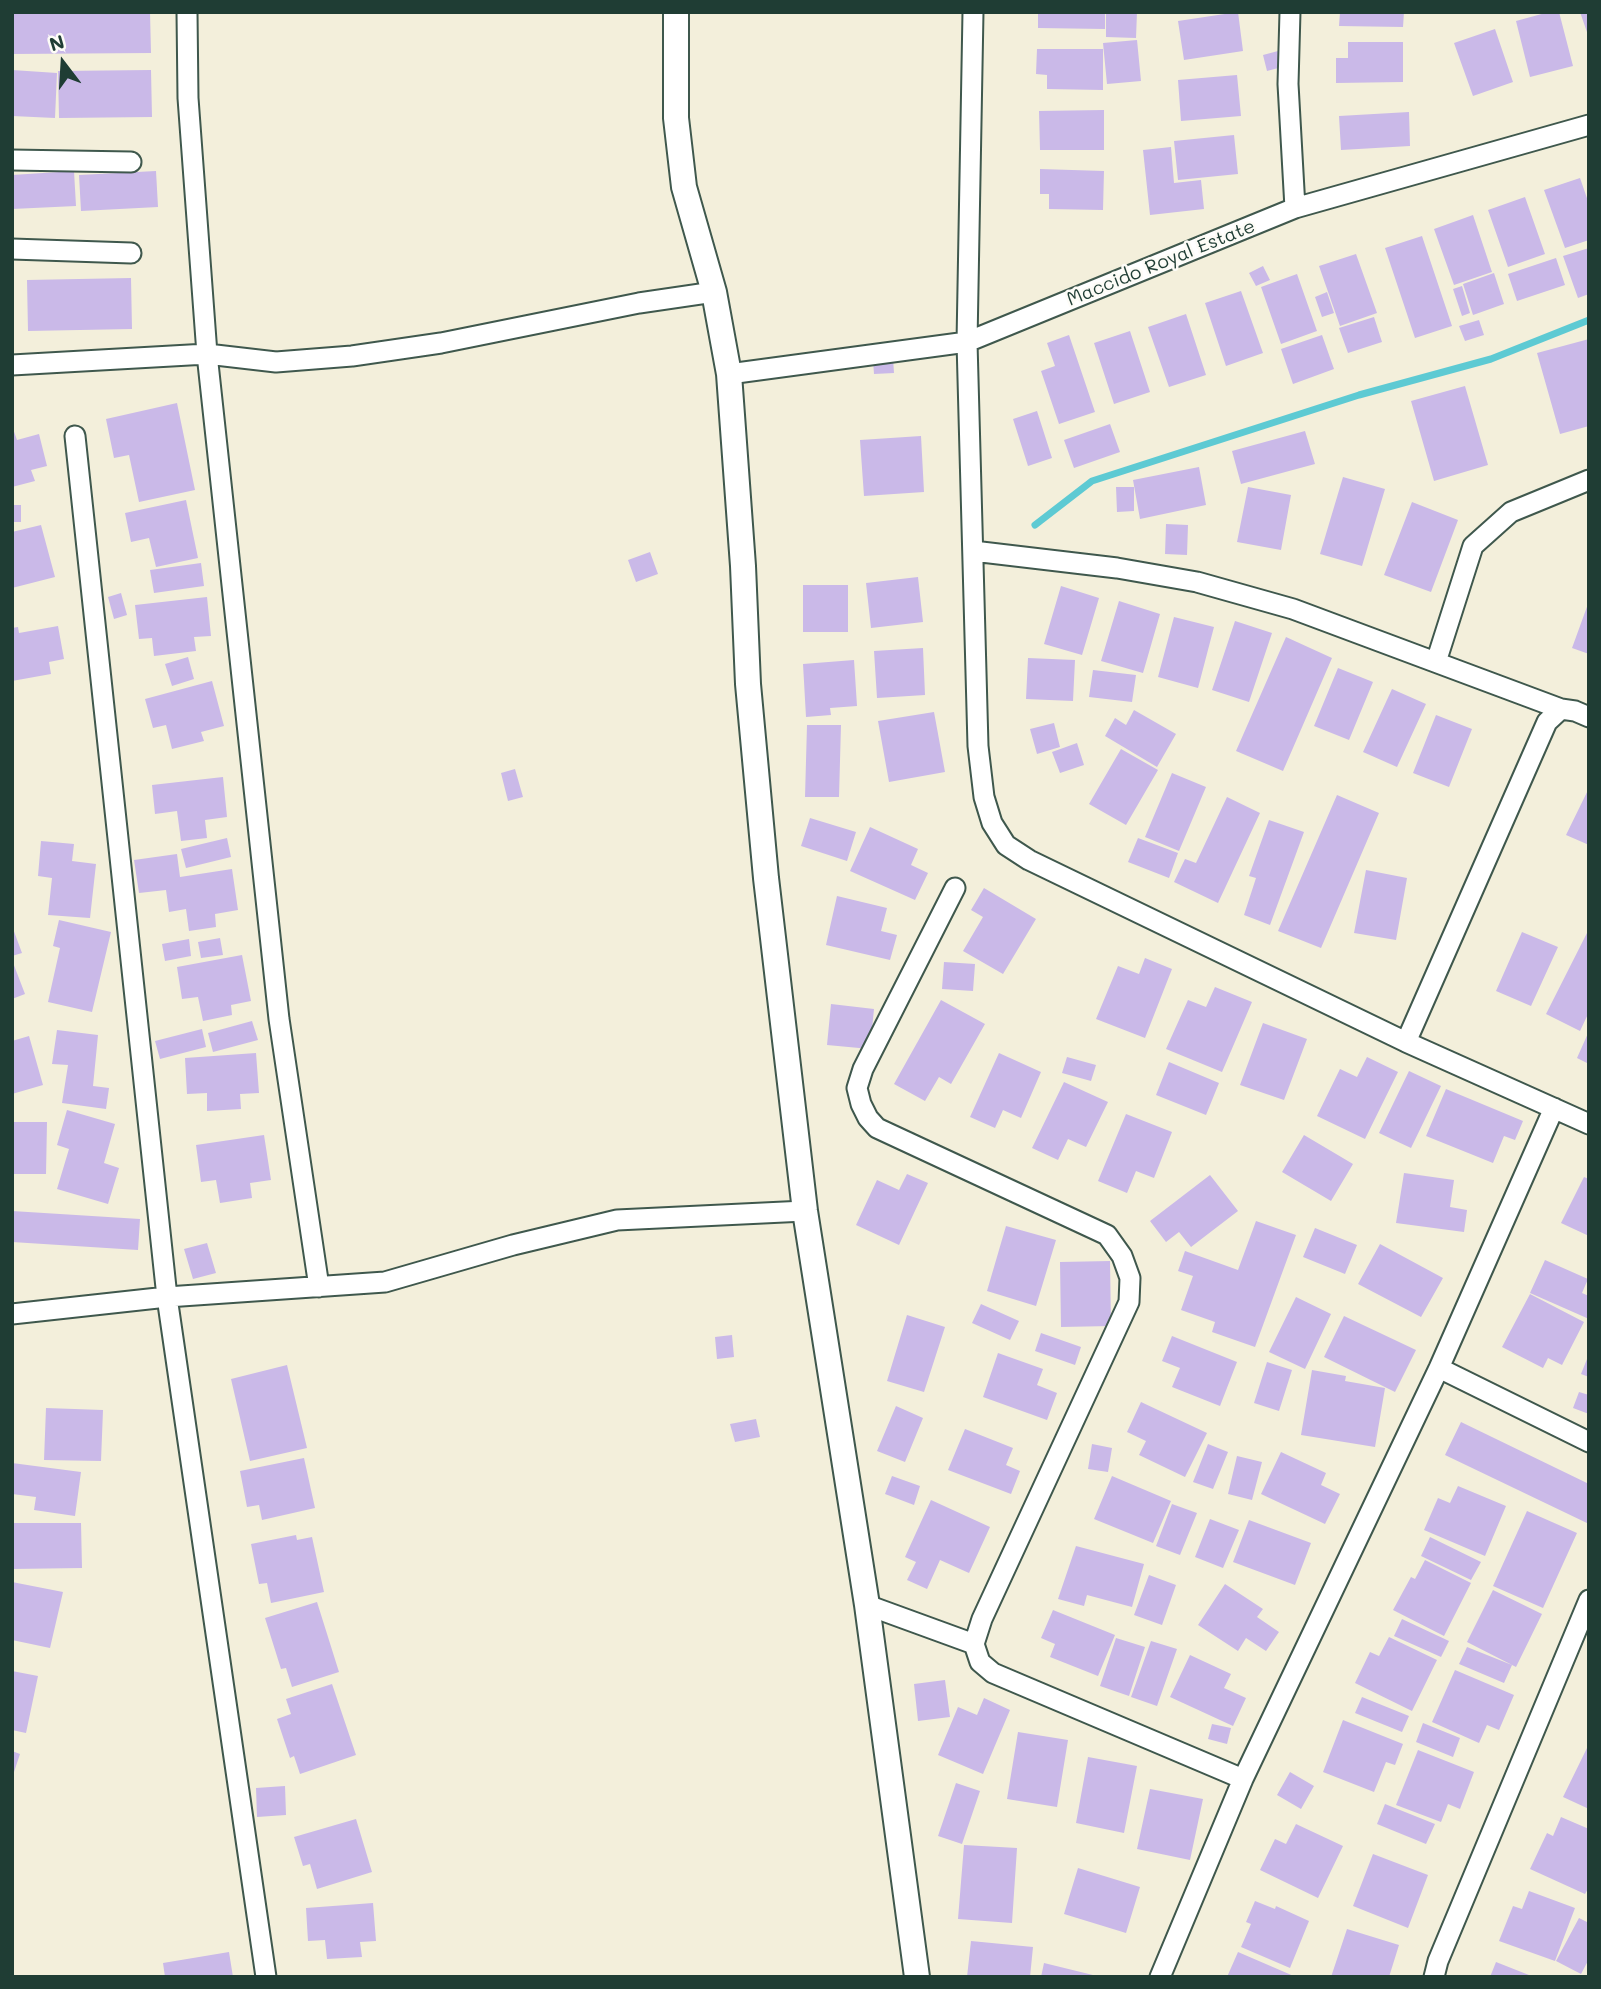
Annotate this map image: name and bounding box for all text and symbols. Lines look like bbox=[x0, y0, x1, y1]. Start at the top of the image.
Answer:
north arrow bbox=[28, 28, 98, 98]
text: N bbox=[46, 28, 67, 57]
street label: Maccido Royal Estate bbox=[1064, 215, 1258, 311]

